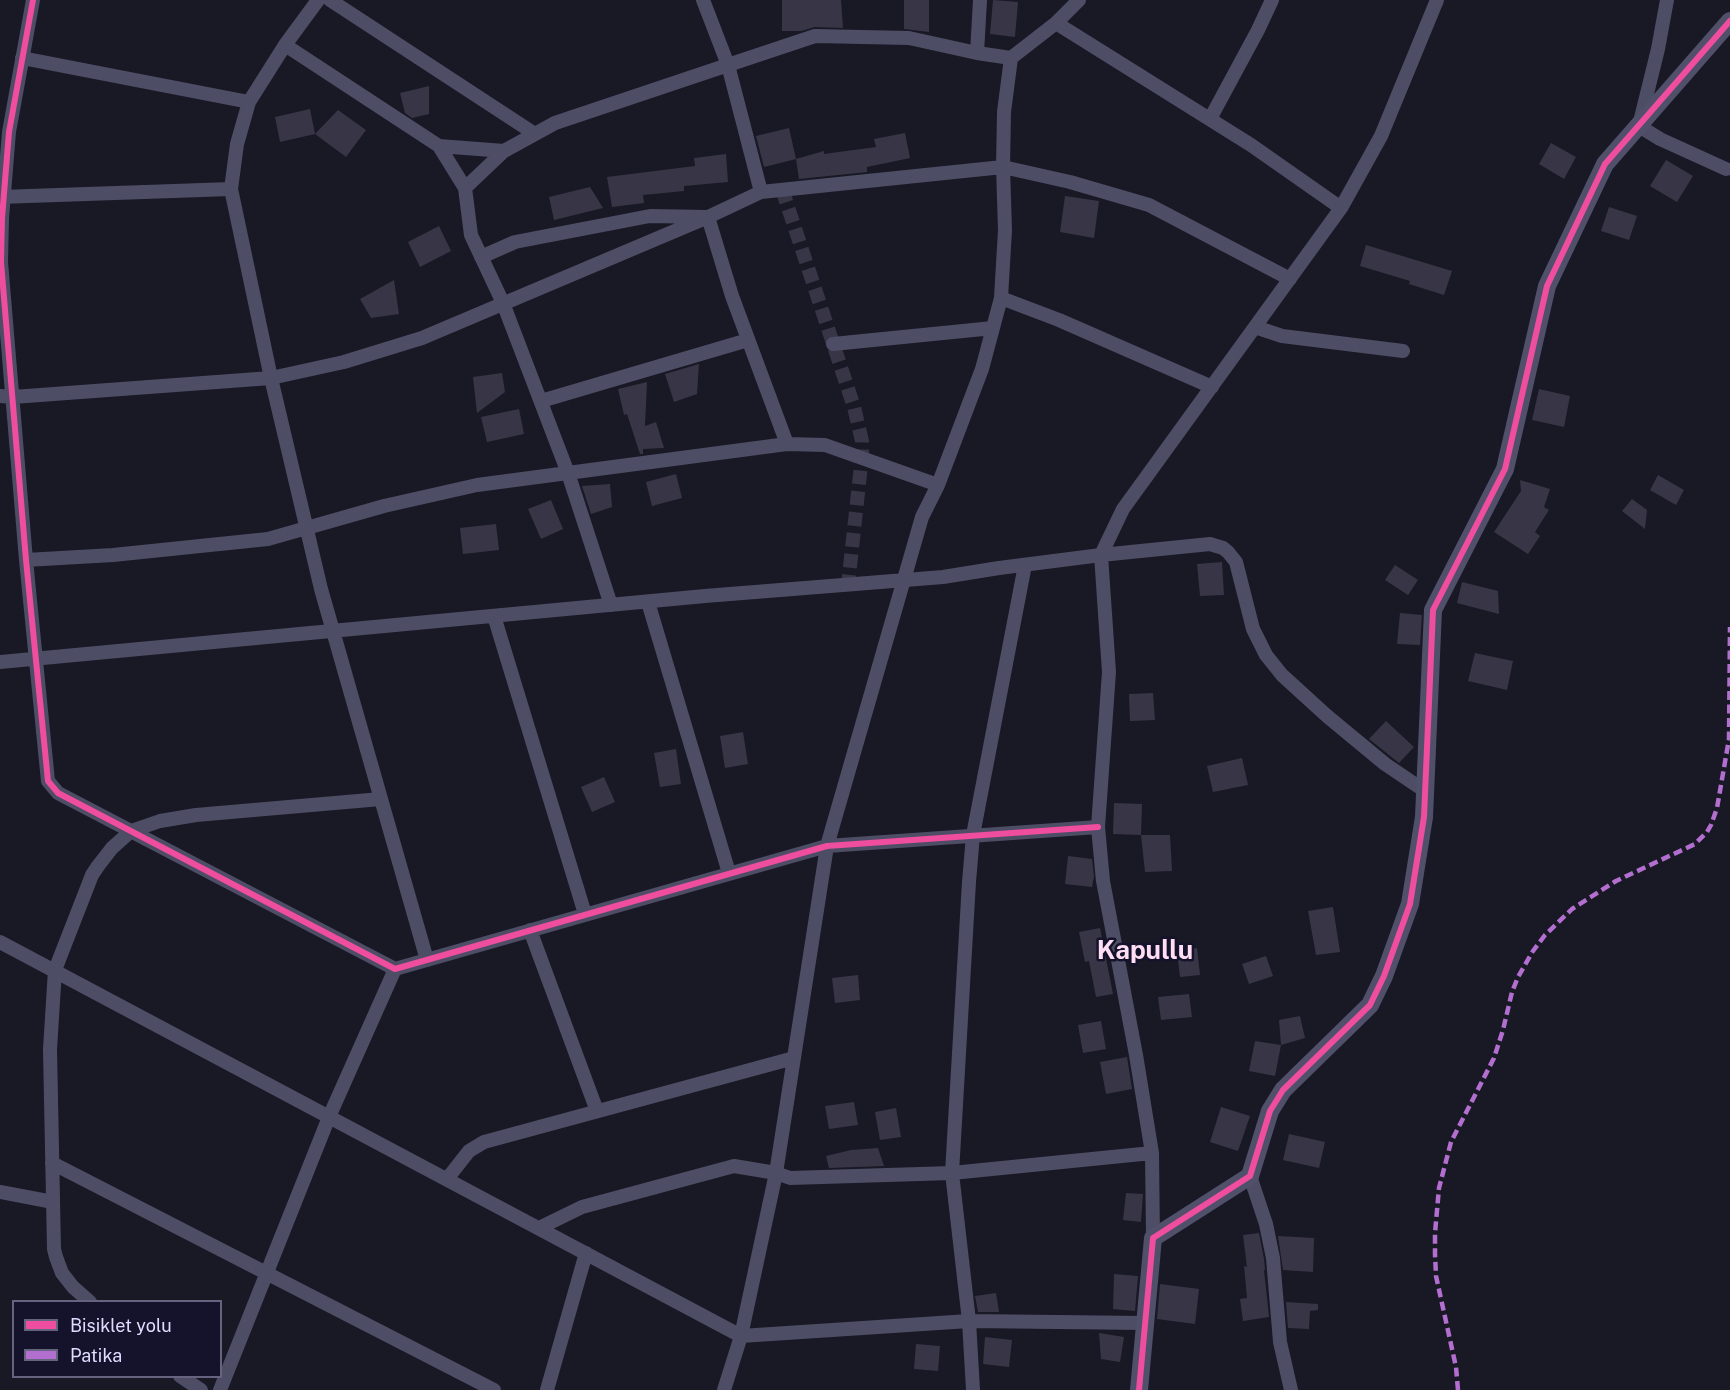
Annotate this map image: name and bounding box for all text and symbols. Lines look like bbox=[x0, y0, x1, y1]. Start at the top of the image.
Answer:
district label: Kapullu bbox=[1097, 935, 1193, 967]
legend bbox=[12, 1300, 222, 1378]
text: Bisiklet yolu bbox=[70, 1315, 172, 1336]
text: Patika bbox=[70, 1345, 122, 1366]

